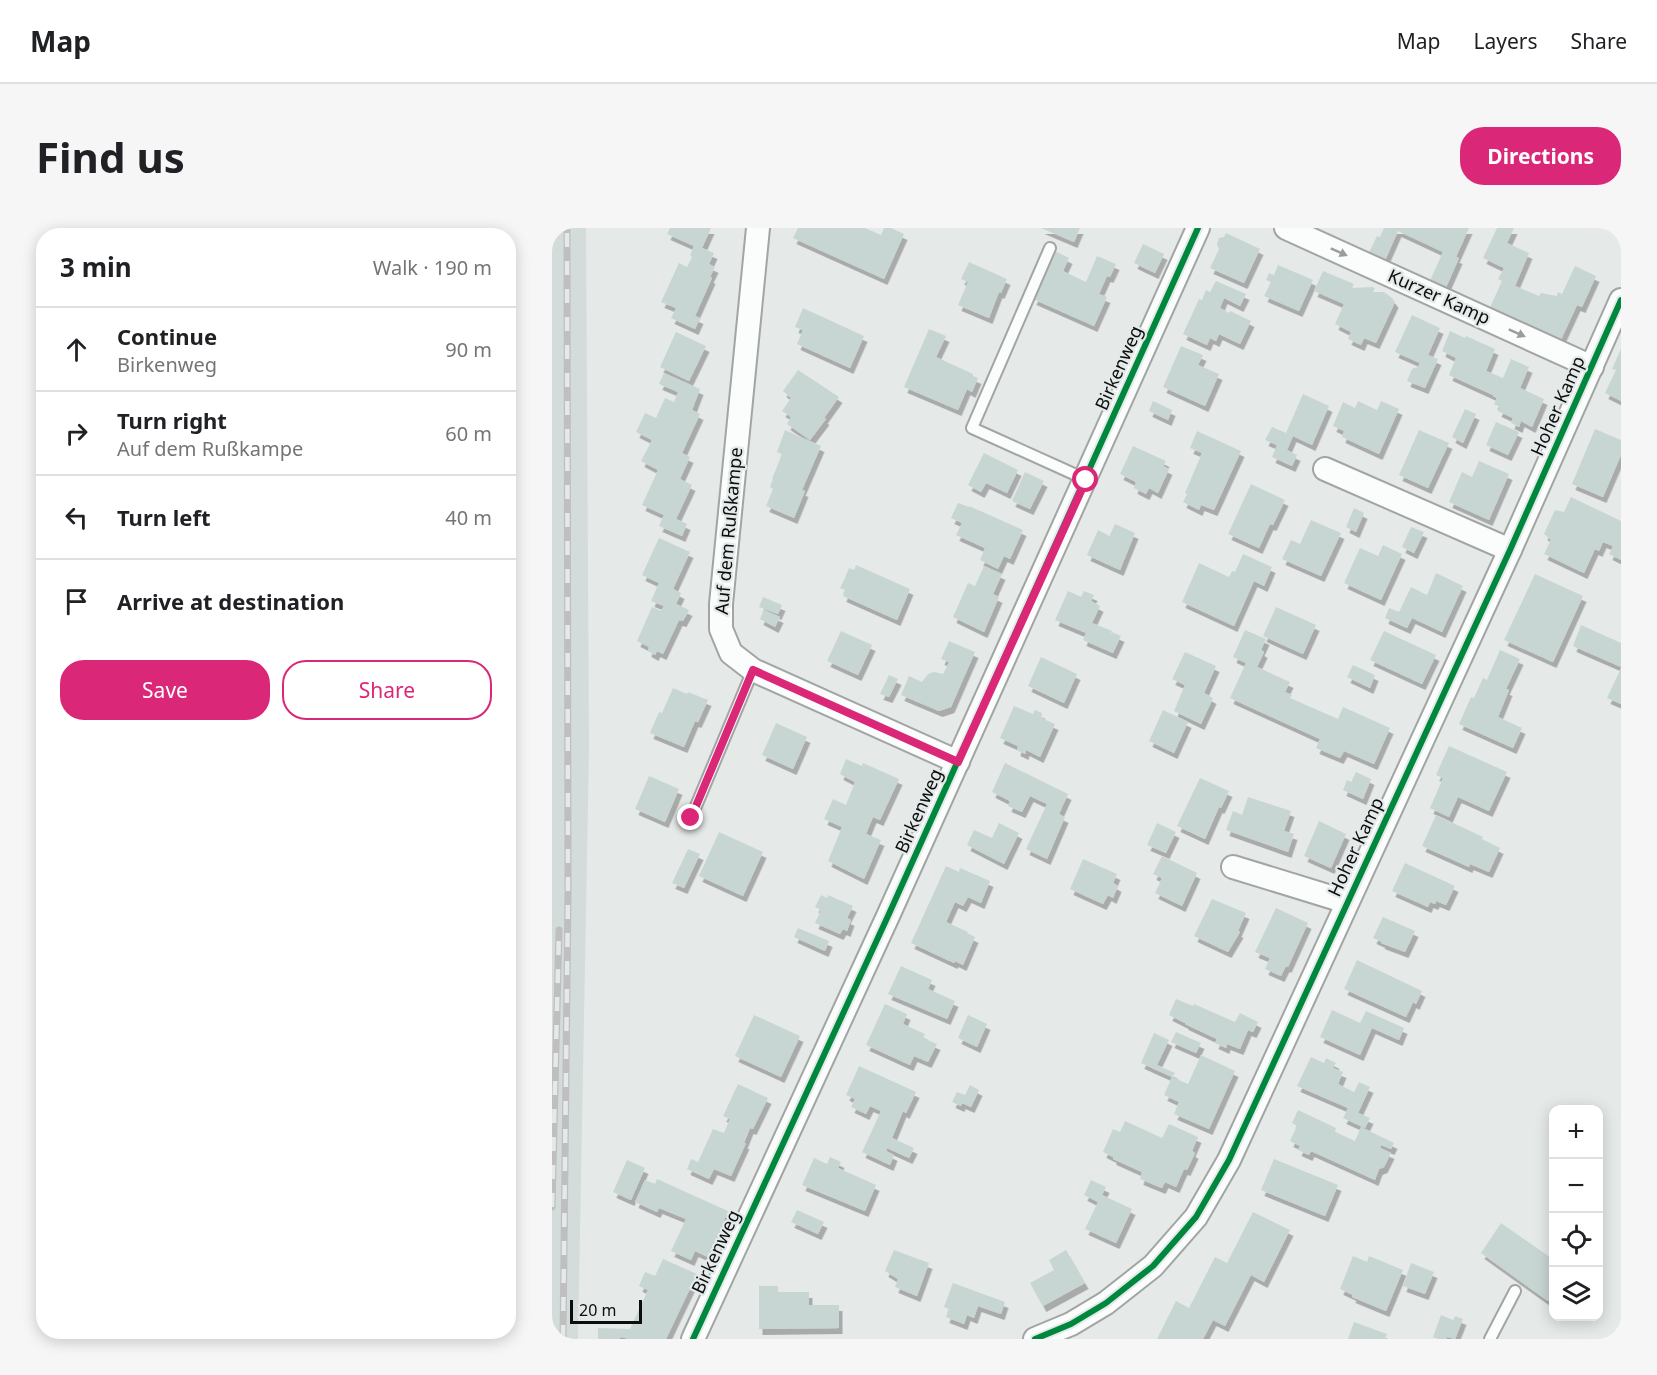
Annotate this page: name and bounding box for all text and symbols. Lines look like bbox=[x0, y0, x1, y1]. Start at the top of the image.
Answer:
text: Map bbox=[30, 22, 91, 60]
text: Map bbox=[1397, 27, 1441, 55]
text: Layers bbox=[1474, 27, 1538, 55]
text: Share bbox=[1571, 27, 1627, 55]
button: Directions bbox=[1460, 127, 1621, 185]
text: Find us bbox=[36, 128, 185, 185]
one-way arrow bbox=[1330, 248, 1348, 257]
text: 3 min bbox=[60, 249, 132, 285]
text: Walk · 190 m bbox=[373, 254, 492, 281]
street label: Kurzer Kamp bbox=[1384, 263, 1494, 329]
text: Continue bbox=[117, 321, 217, 351]
street label: Birkenweg bbox=[1089, 322, 1147, 414]
one-way arrow bbox=[1508, 328, 1525, 337]
icon: ahead bbox=[60, 333, 93, 366]
text: 90 m bbox=[445, 336, 492, 363]
text: Birkenweg bbox=[117, 351, 217, 378]
street label: Hoher Kamp bbox=[1524, 352, 1590, 459]
text: Turn right bbox=[117, 405, 227, 435]
icon: right bbox=[60, 417, 93, 450]
text: 60 m bbox=[445, 420, 492, 447]
text: Auf dem Rußkampe bbox=[117, 435, 303, 462]
street label: Auf dem Rußkampe bbox=[709, 446, 747, 615]
route start bbox=[1072, 466, 1098, 492]
icon: left bbox=[60, 501, 93, 534]
text: Turn left bbox=[117, 502, 211, 532]
text: 40 m bbox=[445, 504, 492, 531]
icon: arrive bbox=[60, 585, 93, 618]
text: Arrive at destination bbox=[117, 586, 344, 616]
button: Save bbox=[60, 660, 270, 720]
button: Share bbox=[282, 660, 492, 720]
street label: Birkenweg bbox=[889, 765, 947, 857]
street label: Hoher Kamp bbox=[1322, 793, 1389, 900]
route end bbox=[677, 804, 703, 830]
map controls bbox=[1549, 1105, 1603, 1321]
button: + bbox=[1549, 1105, 1603, 1159]
button: − bbox=[1549, 1159, 1603, 1213]
street label: Birkenweg bbox=[685, 1206, 745, 1297]
button: locate bbox=[1549, 1213, 1603, 1267]
button: layers bbox=[1549, 1267, 1603, 1321]
scale bar bbox=[570, 1297, 642, 1324]
text: 20 m bbox=[579, 1299, 616, 1321]

